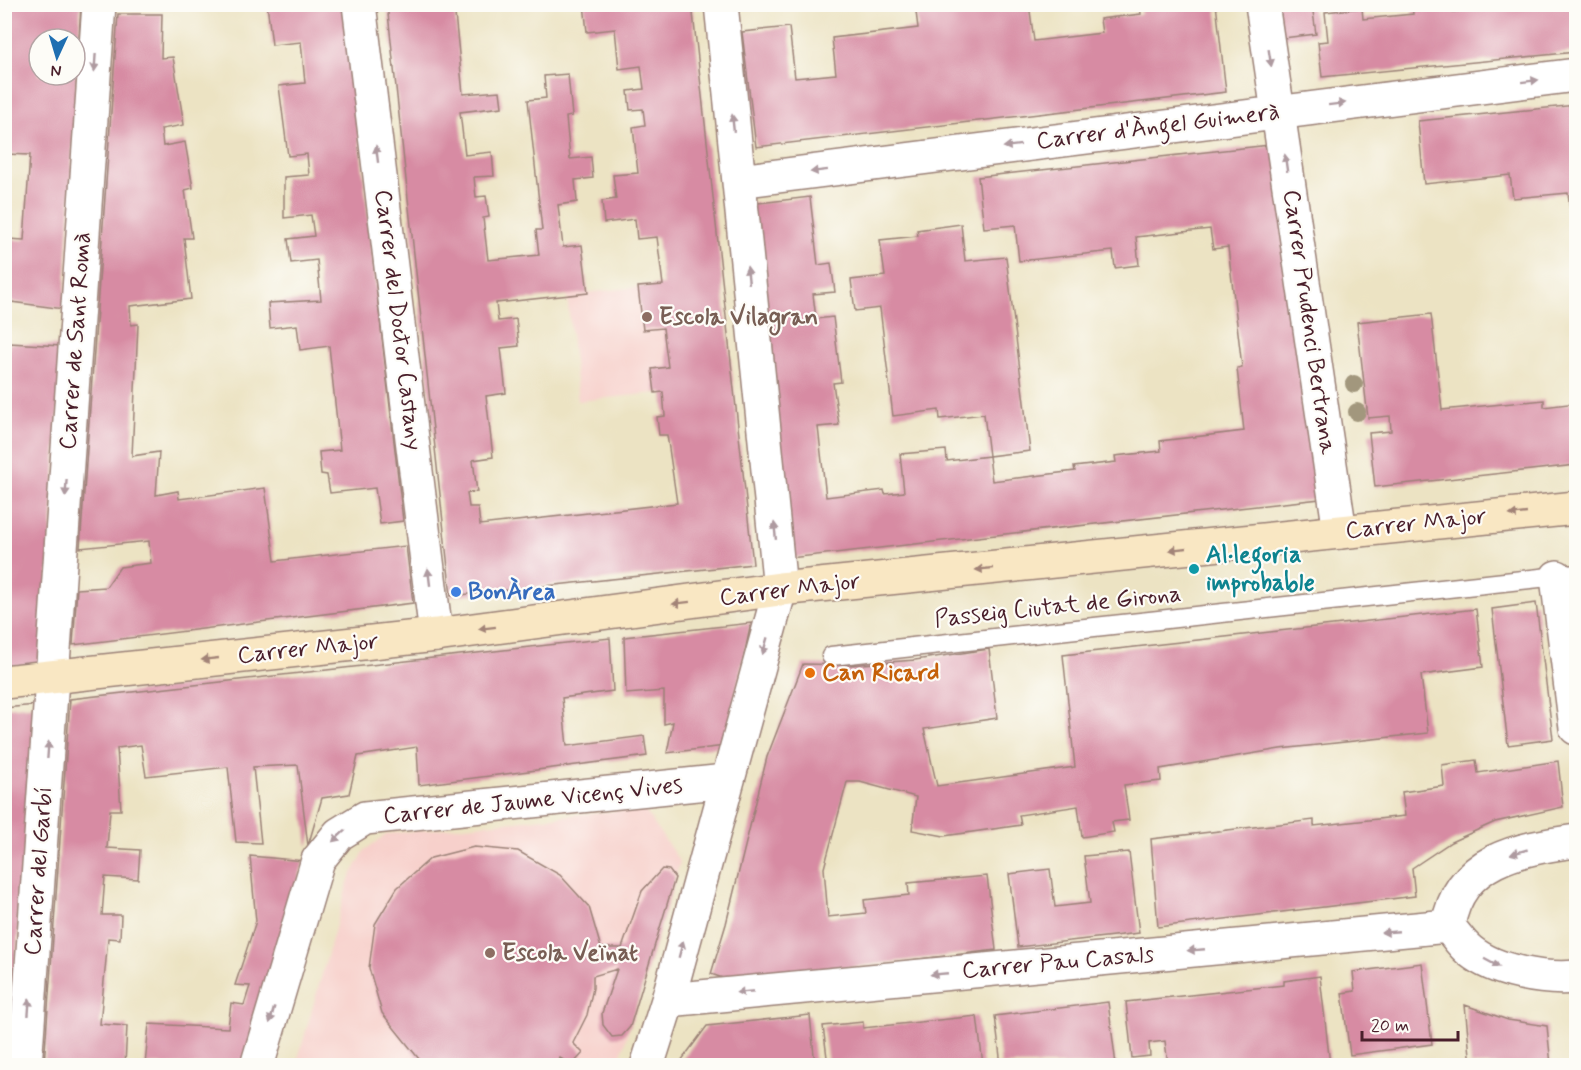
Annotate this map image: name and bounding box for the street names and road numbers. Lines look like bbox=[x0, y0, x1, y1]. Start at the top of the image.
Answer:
street label: Carrer d'Àngel Guimerà bbox=[1034, 97, 1282, 160]
street label: Carrer del Doctor Castany bbox=[367, 188, 429, 452]
street label: Carrer Prudenci Bertrana bbox=[1275, 188, 1343, 457]
street label: Carrer de Sant Romà bbox=[53, 231, 99, 451]
street label: Carrer Major bbox=[1344, 501, 1488, 547]
street label: Carrer Major bbox=[718, 566, 862, 614]
street label: Passeig Ciutat de Girona bbox=[933, 579, 1183, 635]
street label: Carrer Major bbox=[236, 626, 380, 672]
street label: Carrer de Jaume Vicenç Vives bbox=[382, 770, 684, 832]
street label: Carrer del Garbí bbox=[18, 785, 60, 957]
street label: Carrer Pau Casals bbox=[961, 939, 1156, 987]

